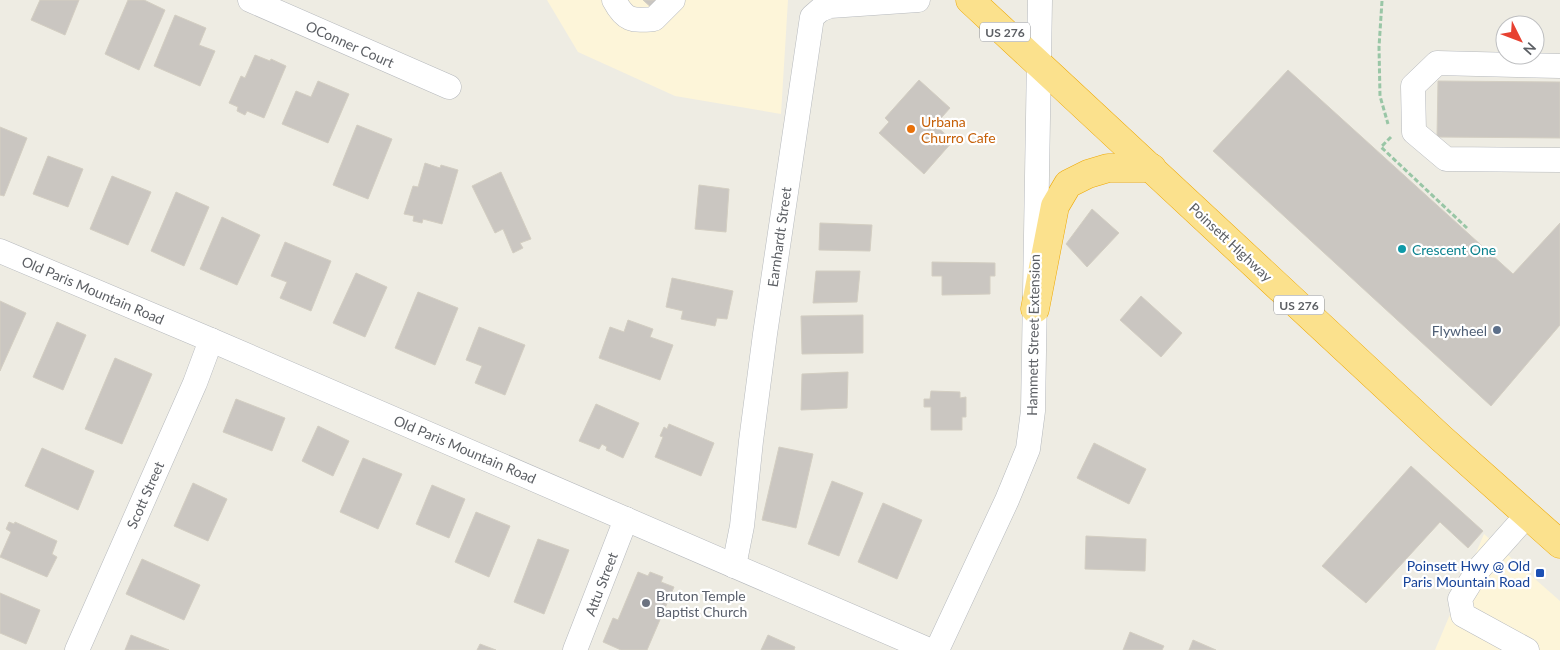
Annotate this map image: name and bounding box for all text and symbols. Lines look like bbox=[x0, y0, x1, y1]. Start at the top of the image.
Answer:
north arrow bbox=[1495, 15, 1545, 65]
street label: OConner Court bbox=[303, 17, 397, 71]
road number: US 276 bbox=[980, 22, 1030, 42]
text: N bbox=[1520, 39, 1540, 59]
place label: Urbana Churro Cafe bbox=[921, 113, 996, 146]
marker: Urbana Churro Cafe bbox=[905, 123, 917, 135]
street label: Earnhardt Street bbox=[764, 186, 794, 288]
street label: Poinsett Highway bbox=[1186, 199, 1277, 285]
place label: Crescent One bbox=[1412, 241, 1496, 258]
marker: Crescent One bbox=[1396, 243, 1408, 255]
street label: Old Paris Mountain Road bbox=[19, 252, 167, 328]
street label: Hammett Street Extension bbox=[1023, 254, 1043, 416]
road number: US 276 bbox=[1274, 296, 1324, 314]
place label: Flywheel bbox=[1432, 322, 1487, 339]
marker: Flywheel bbox=[1491, 324, 1503, 336]
street label: Old Paris Mountain Road bbox=[391, 411, 539, 487]
street label: Scott Street bbox=[123, 459, 167, 531]
street label: Attu Street bbox=[581, 550, 621, 618]
place label: Poinsett Hwy @ Old Paris Mountain Road bbox=[1403, 557, 1530, 590]
marker: Poinsett Hwy @ Old Paris Mountain Road bbox=[1534, 567, 1546, 579]
place label: Bruton Temple Baptist Church bbox=[656, 587, 747, 620]
marker: Bruton Temple Baptist Church bbox=[640, 597, 652, 609]

